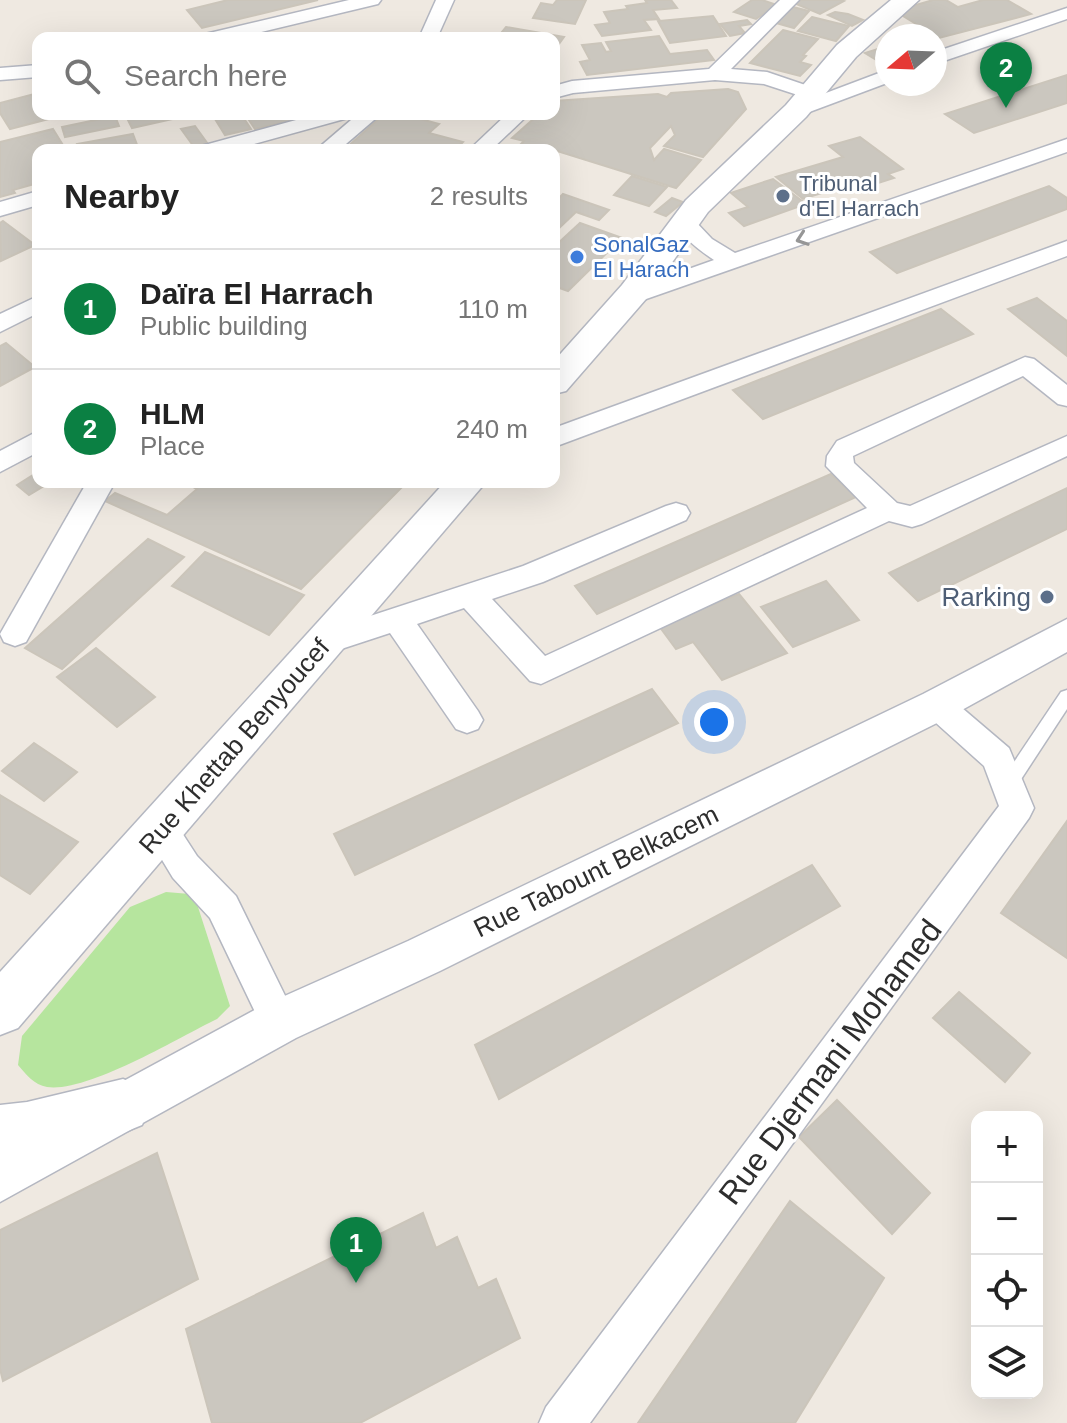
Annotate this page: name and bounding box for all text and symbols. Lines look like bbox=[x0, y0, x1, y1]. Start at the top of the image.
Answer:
north arrow bbox=[875, 24, 947, 96]
search box bbox=[32, 32, 560, 120]
pin: 2 bbox=[980, 42, 1032, 108]
icon: search bbox=[60, 54, 104, 98]
text: Search here bbox=[124, 59, 287, 92]
place label: Tribunal d'El Harrach bbox=[799, 171, 919, 221]
text: Nearby bbox=[64, 177, 179, 215]
text: 2 results bbox=[430, 181, 528, 211]
marker: Tribunal d'El Harrach bbox=[774, 187, 792, 205]
one-way arrow bbox=[795, 229, 809, 245]
place label: SonalGaz El Harach bbox=[593, 232, 690, 282]
marker: SonalGaz El Harach bbox=[568, 248, 586, 266]
text: Daïra El Harrach bbox=[140, 277, 373, 310]
text: 1 bbox=[83, 294, 97, 324]
text: 110 m bbox=[458, 294, 528, 324]
text: Public building bbox=[140, 311, 308, 341]
text: HLM bbox=[140, 397, 205, 430]
text: 2 bbox=[83, 414, 97, 444]
text: 240 m bbox=[456, 414, 528, 444]
text: Place bbox=[140, 431, 205, 461]
place label: Rarking bbox=[941, 582, 1031, 612]
marker: Rarking bbox=[1038, 588, 1056, 606]
street label: Rue Khettab Benyoucef bbox=[133, 632, 336, 859]
your location bbox=[694, 702, 734, 742]
street label: Rue Tabount Belkacem bbox=[469, 799, 723, 943]
street label: Rue Djermani Mohamed bbox=[711, 913, 949, 1211]
map controls bbox=[971, 1111, 1043, 1399]
button: + bbox=[971, 1111, 1043, 1183]
button: − bbox=[971, 1183, 1043, 1255]
pin: 1 bbox=[330, 1217, 382, 1283]
button: locate bbox=[971, 1255, 1043, 1327]
button: layers bbox=[971, 1327, 1043, 1399]

